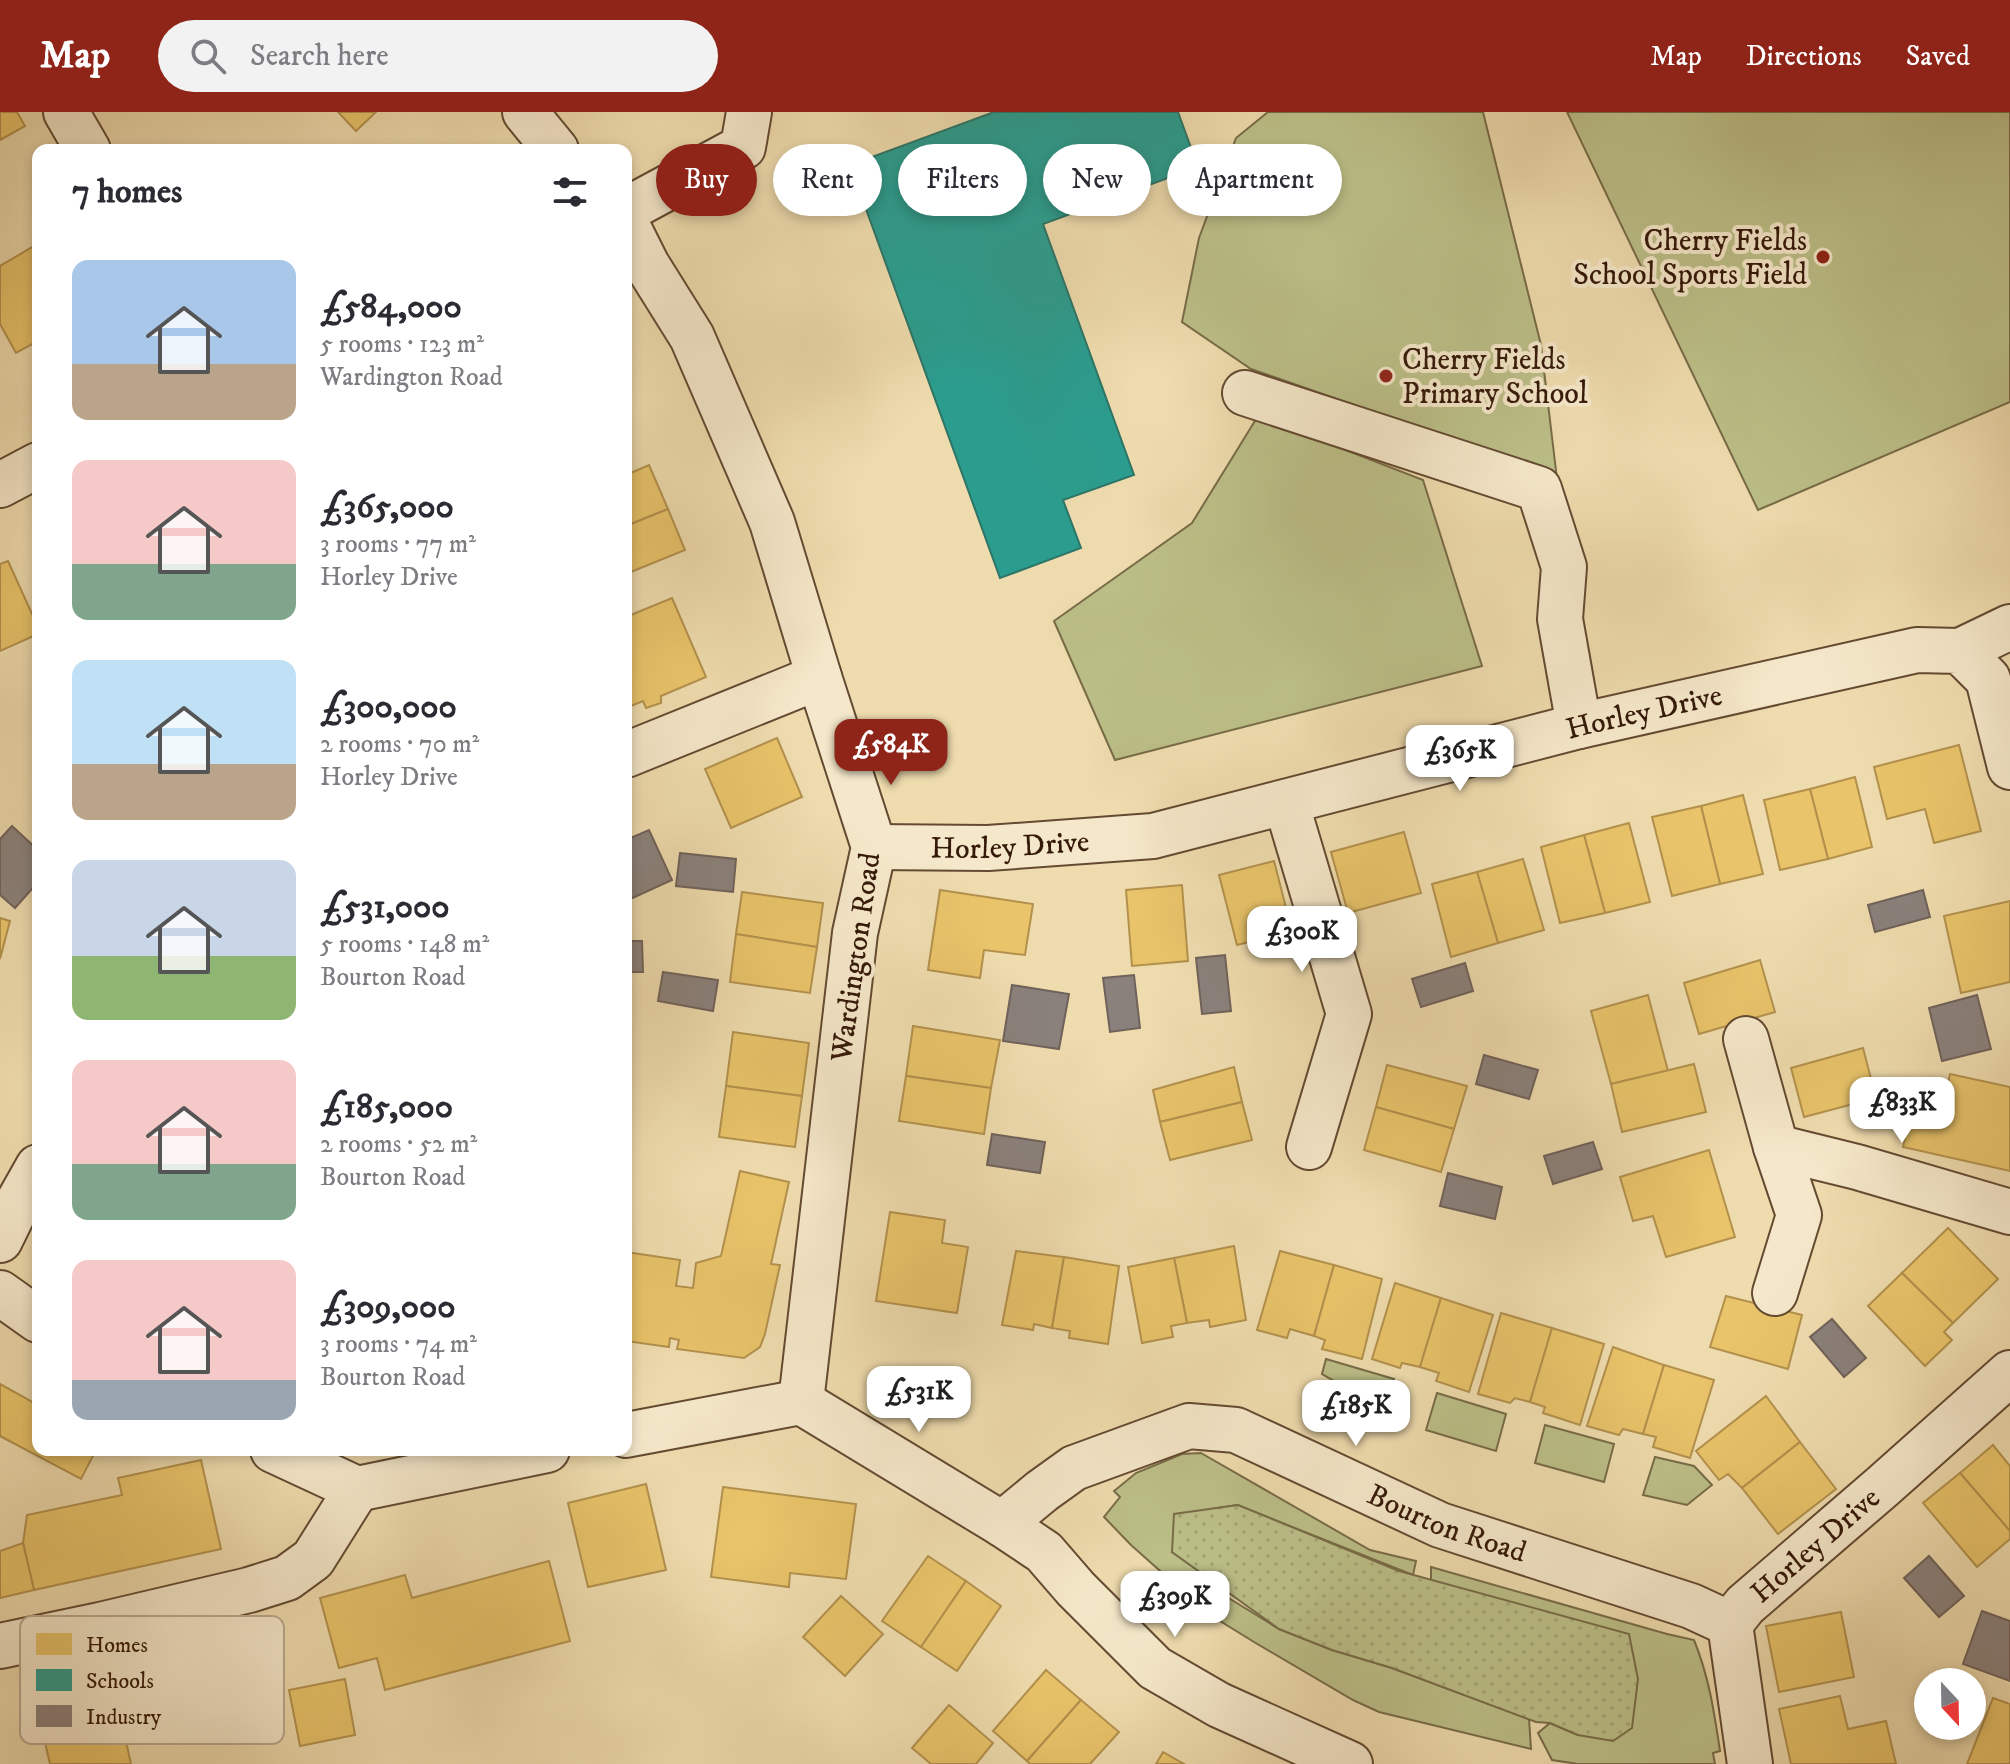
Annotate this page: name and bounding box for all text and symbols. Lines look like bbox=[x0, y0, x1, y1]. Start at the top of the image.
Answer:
search box bbox=[158, 20, 718, 92]
text: Map bbox=[40, 32, 110, 80]
icon: search bbox=[186, 34, 230, 78]
text: Search here bbox=[250, 38, 389, 75]
text: Map bbox=[1650, 39, 1702, 74]
text: Directions bbox=[1746, 39, 1862, 74]
text: Saved bbox=[1906, 39, 1970, 74]
chip: Buy bbox=[656, 144, 757, 216]
chip: Rent bbox=[773, 144, 882, 216]
chip: Filters bbox=[898, 144, 1027, 216]
chip: New bbox=[1043, 144, 1151, 216]
chip: Apartment bbox=[1167, 144, 1342, 216]
icon: filters bbox=[548, 170, 592, 214]
text: 7 homes bbox=[72, 171, 182, 213]
place label: Cherry Fields School Sports Field bbox=[1573, 223, 1807, 294]
marker: Cherry Fields School Sports Field bbox=[1814, 248, 1832, 266]
text: £584,000 bbox=[320, 286, 462, 328]
icon: home bbox=[136, 292, 232, 388]
text: 5 rooms · 123 m² bbox=[320, 328, 484, 361]
place label: Cherry Fields Primary School bbox=[1402, 342, 1588, 413]
text: Wardington Road bbox=[320, 361, 503, 394]
marker: Cherry Fields Primary School bbox=[1377, 367, 1395, 385]
text: £365,000 bbox=[320, 486, 454, 528]
icon: home bbox=[136, 492, 232, 588]
text: 3 rooms · 77 m² bbox=[320, 528, 476, 561]
text: Horley Drive bbox=[320, 561, 458, 594]
street label: Horley Drive bbox=[1562, 677, 1726, 749]
text: £300,000 bbox=[320, 686, 457, 728]
icon: home bbox=[136, 692, 232, 788]
pin: £584K bbox=[835, 719, 947, 787]
pin: £365K bbox=[1404, 725, 1516, 793]
text: 2 rooms · 70 m² bbox=[320, 728, 479, 761]
text: £584K bbox=[852, 728, 930, 761]
text: £365K bbox=[1424, 734, 1496, 767]
text: Horley Drive bbox=[320, 761, 458, 794]
street label: Horley Drive bbox=[930, 824, 1091, 868]
street label: Wardington Road bbox=[823, 850, 889, 1065]
text: £531,000 bbox=[320, 886, 450, 928]
icon: home bbox=[136, 892, 232, 988]
pin: £300K bbox=[1246, 906, 1358, 974]
text: £300K bbox=[1265, 915, 1339, 948]
text: 5 rooms · 148 m² bbox=[320, 928, 489, 961]
text: Bourton Road bbox=[320, 961, 465, 994]
pin: £833K bbox=[1846, 1077, 1958, 1145]
text: £185,000 bbox=[320, 1086, 453, 1128]
text: £833K bbox=[1868, 1086, 1936, 1119]
icon: home bbox=[136, 1092, 232, 1188]
text: 2 rooms · 52 m² bbox=[320, 1128, 477, 1161]
text: Bourton Road bbox=[320, 1161, 465, 1194]
text: £309,000 bbox=[320, 1286, 456, 1328]
icon: home bbox=[136, 1292, 232, 1388]
text: 3 rooms · 74 m² bbox=[320, 1328, 477, 1361]
text: Bourton Road bbox=[320, 1361, 465, 1394]
pin: £531K bbox=[863, 1366, 975, 1434]
text: £531K bbox=[885, 1375, 953, 1408]
pin: £185K bbox=[1300, 1380, 1412, 1448]
text: £185K bbox=[1320, 1389, 1392, 1422]
street label: Bourton Road bbox=[1361, 1477, 1531, 1572]
street label: Horley Drive bbox=[1744, 1480, 1888, 1612]
pin: £309K bbox=[1119, 1571, 1231, 1639]
text: £309K bbox=[1139, 1580, 1211, 1613]
legend bbox=[20, 1616, 284, 1744]
text: Homes bbox=[86, 1632, 148, 1659]
text: Schools bbox=[86, 1668, 154, 1695]
north arrow bbox=[1914, 1668, 1986, 1740]
map controls bbox=[1914, 1668, 1986, 1740]
text: Industry bbox=[86, 1704, 162, 1731]

